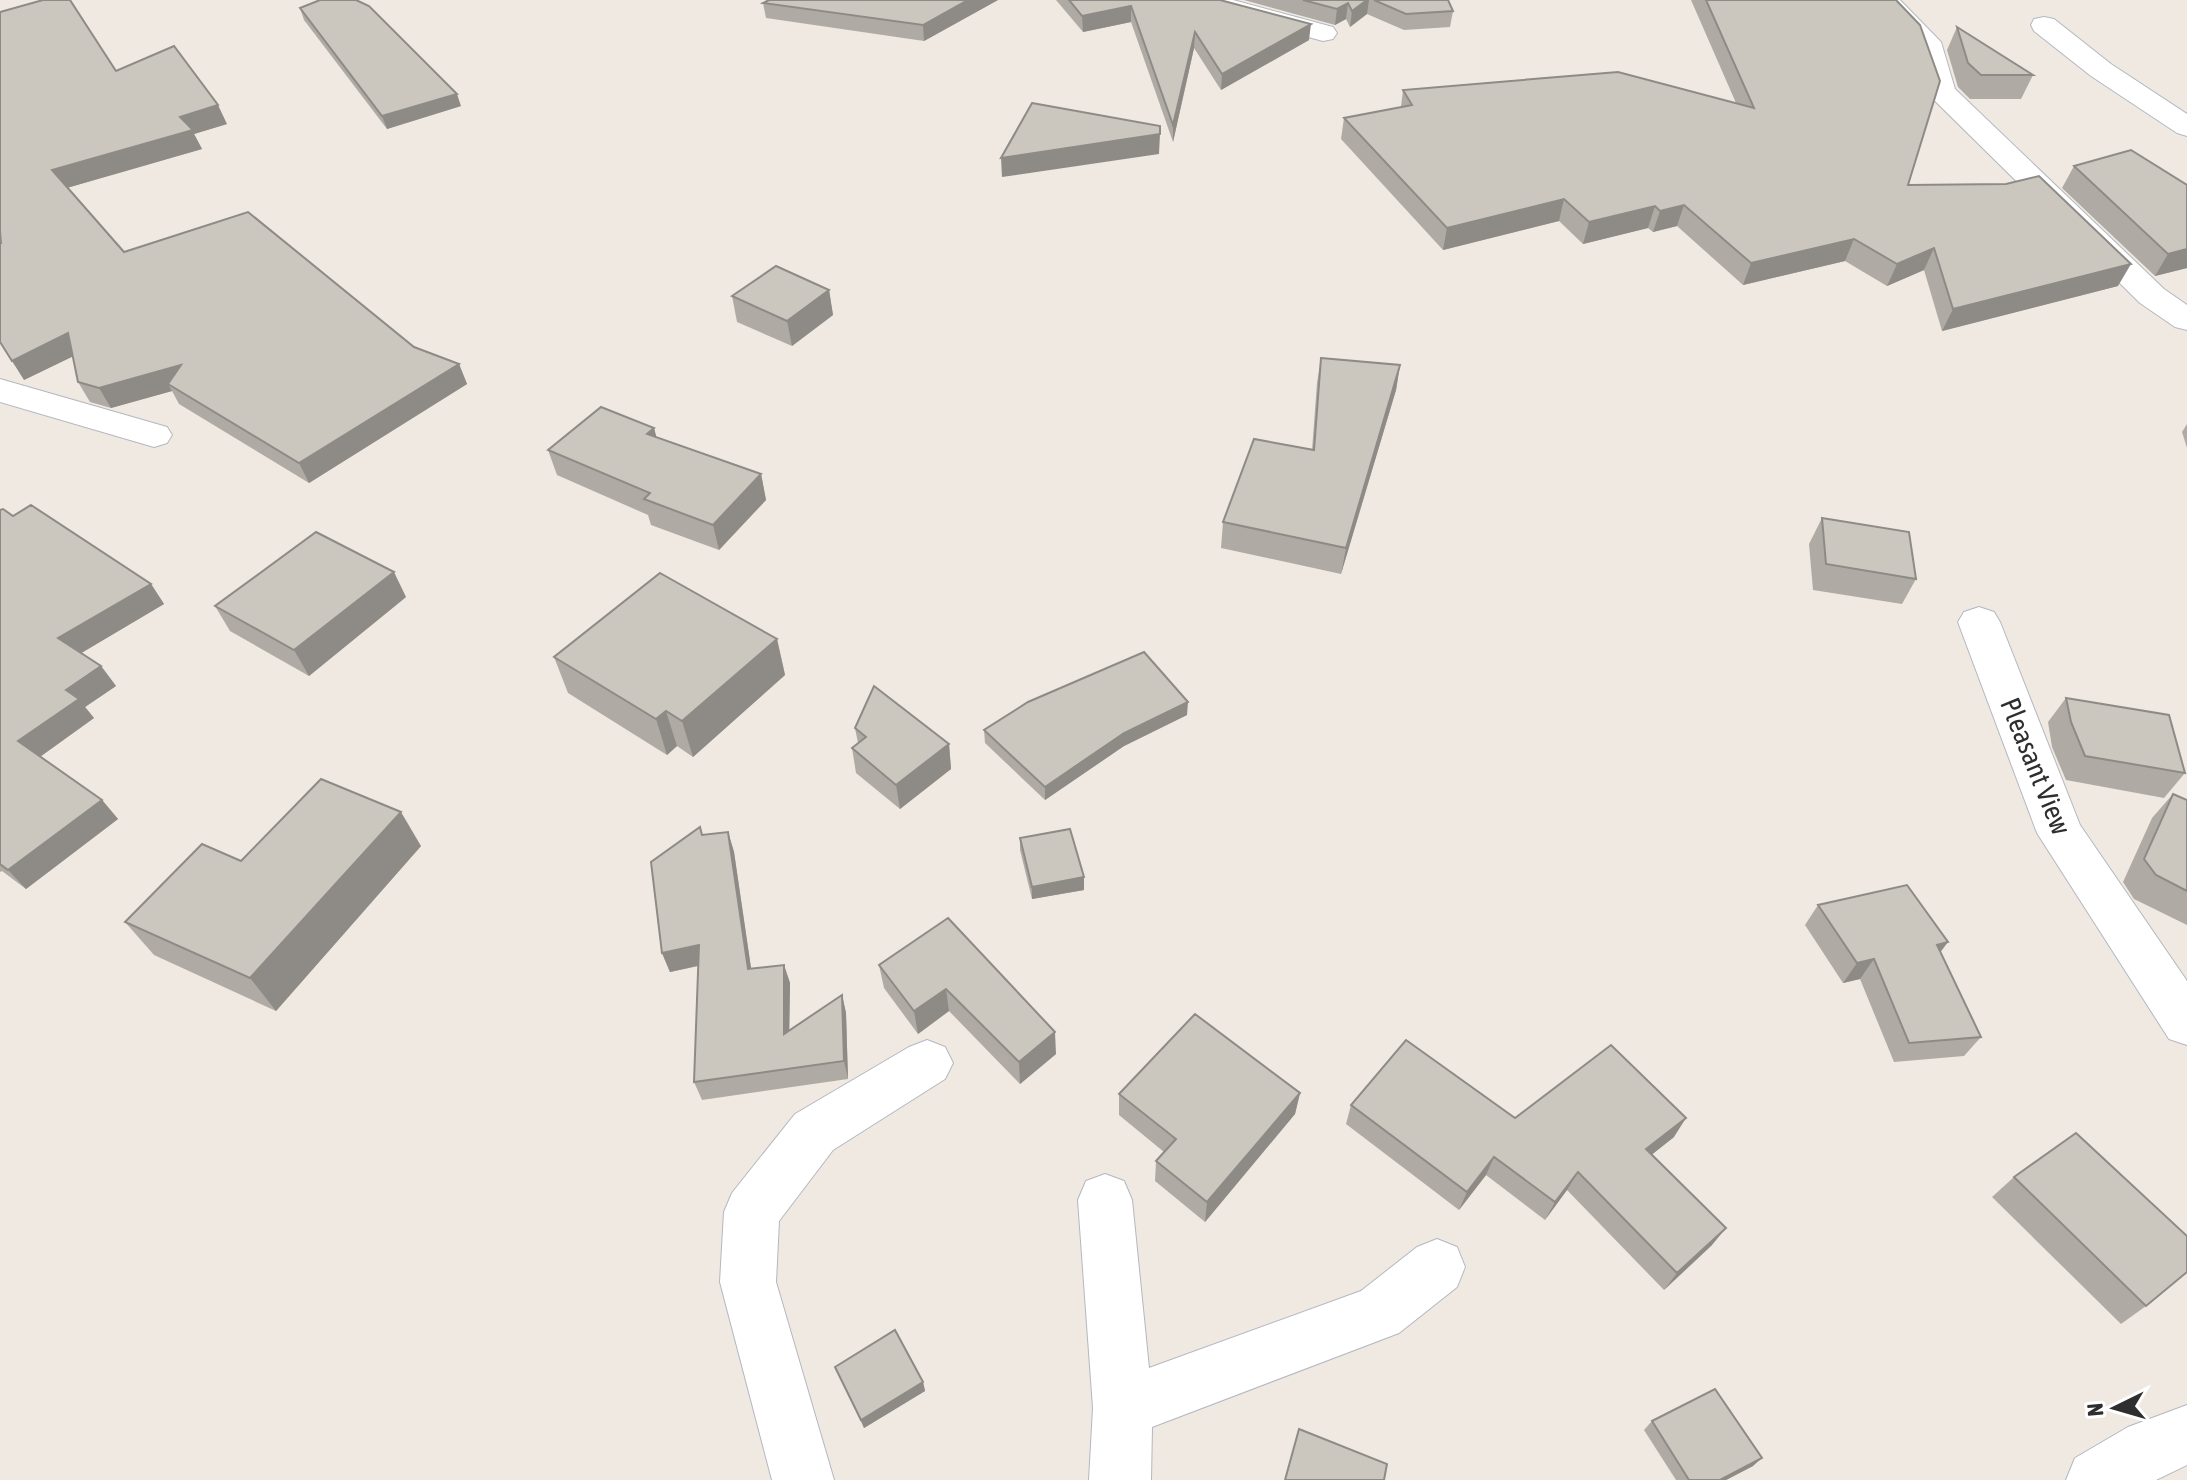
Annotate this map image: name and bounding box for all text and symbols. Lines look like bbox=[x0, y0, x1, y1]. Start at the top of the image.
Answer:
street label: Pleasant View bbox=[1994, 693, 2078, 839]
north arrow bbox=[2075, 1368, 2155, 1448]
text: N bbox=[2082, 1402, 2109, 1417]

